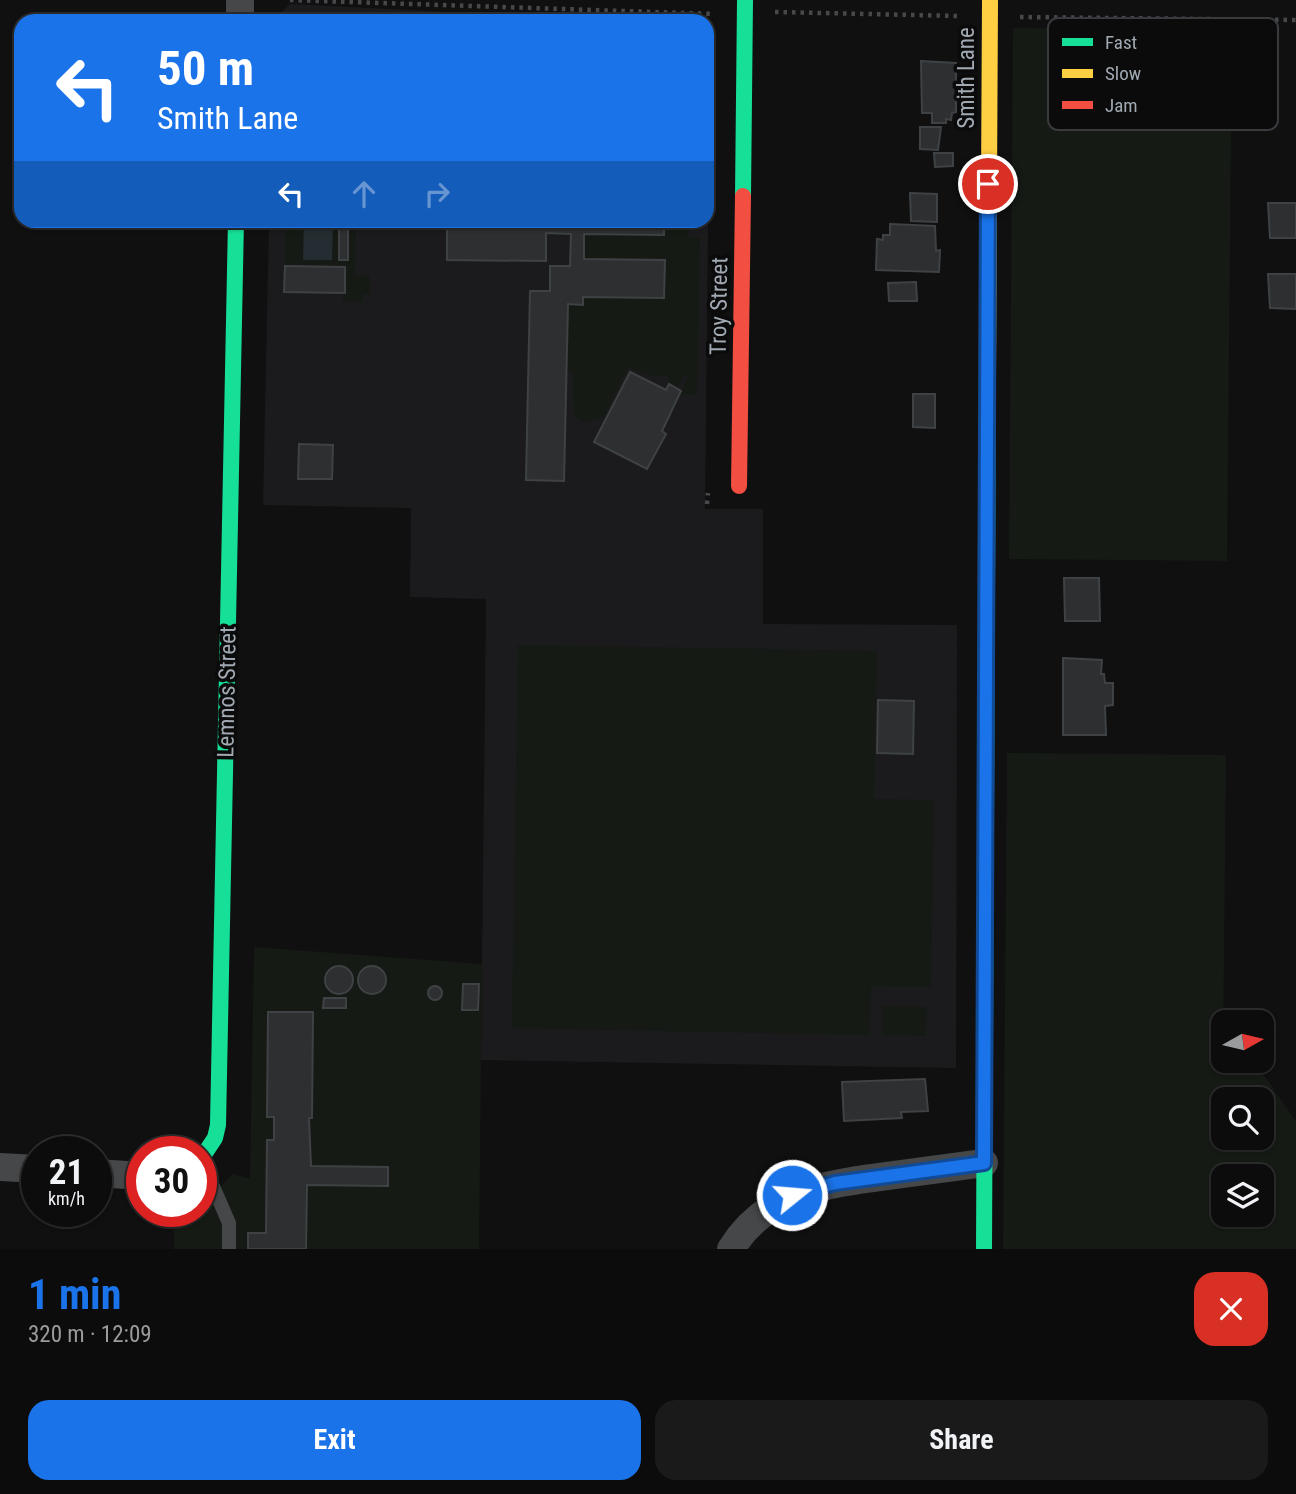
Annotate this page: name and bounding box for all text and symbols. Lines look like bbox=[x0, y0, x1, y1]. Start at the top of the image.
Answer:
legend bbox=[1048, 18, 1278, 130]
street label: Smith Lane bbox=[953, 27, 980, 129]
text: Fast bbox=[1105, 31, 1137, 54]
text: 50 m bbox=[157, 40, 254, 97]
icon: left bbox=[42, 42, 133, 133]
text: Slow bbox=[1105, 62, 1141, 85]
text: Jam bbox=[1105, 94, 1138, 117]
text: Smith Lane bbox=[157, 99, 298, 137]
pin bbox=[958, 154, 1018, 214]
icon: arrive bbox=[969, 165, 1007, 203]
icon: left bbox=[272, 175, 310, 213]
icon: ahead bbox=[345, 175, 383, 213]
icon: right bbox=[418, 175, 456, 213]
street label: Troy Street bbox=[705, 257, 733, 355]
street label: Lemnos Street bbox=[212, 626, 242, 758]
north arrow bbox=[1211, 1010, 1274, 1073]
map controls bbox=[1211, 1010, 1274, 1227]
button: search bbox=[1211, 1087, 1274, 1150]
speed limit sign: 30 bbox=[126, 1136, 217, 1227]
text: 21 bbox=[49, 1152, 84, 1193]
position arrow bbox=[755, 1158, 829, 1232]
button: layers bbox=[1211, 1164, 1274, 1227]
text: km/h bbox=[48, 1188, 85, 1209]
text: 1 min bbox=[28, 1270, 121, 1319]
button: close bbox=[1194, 1272, 1268, 1346]
text: 320 m · 12:09 bbox=[28, 1321, 152, 1348]
button: Exit bbox=[28, 1400, 641, 1480]
button: Share bbox=[655, 1400, 1268, 1480]

